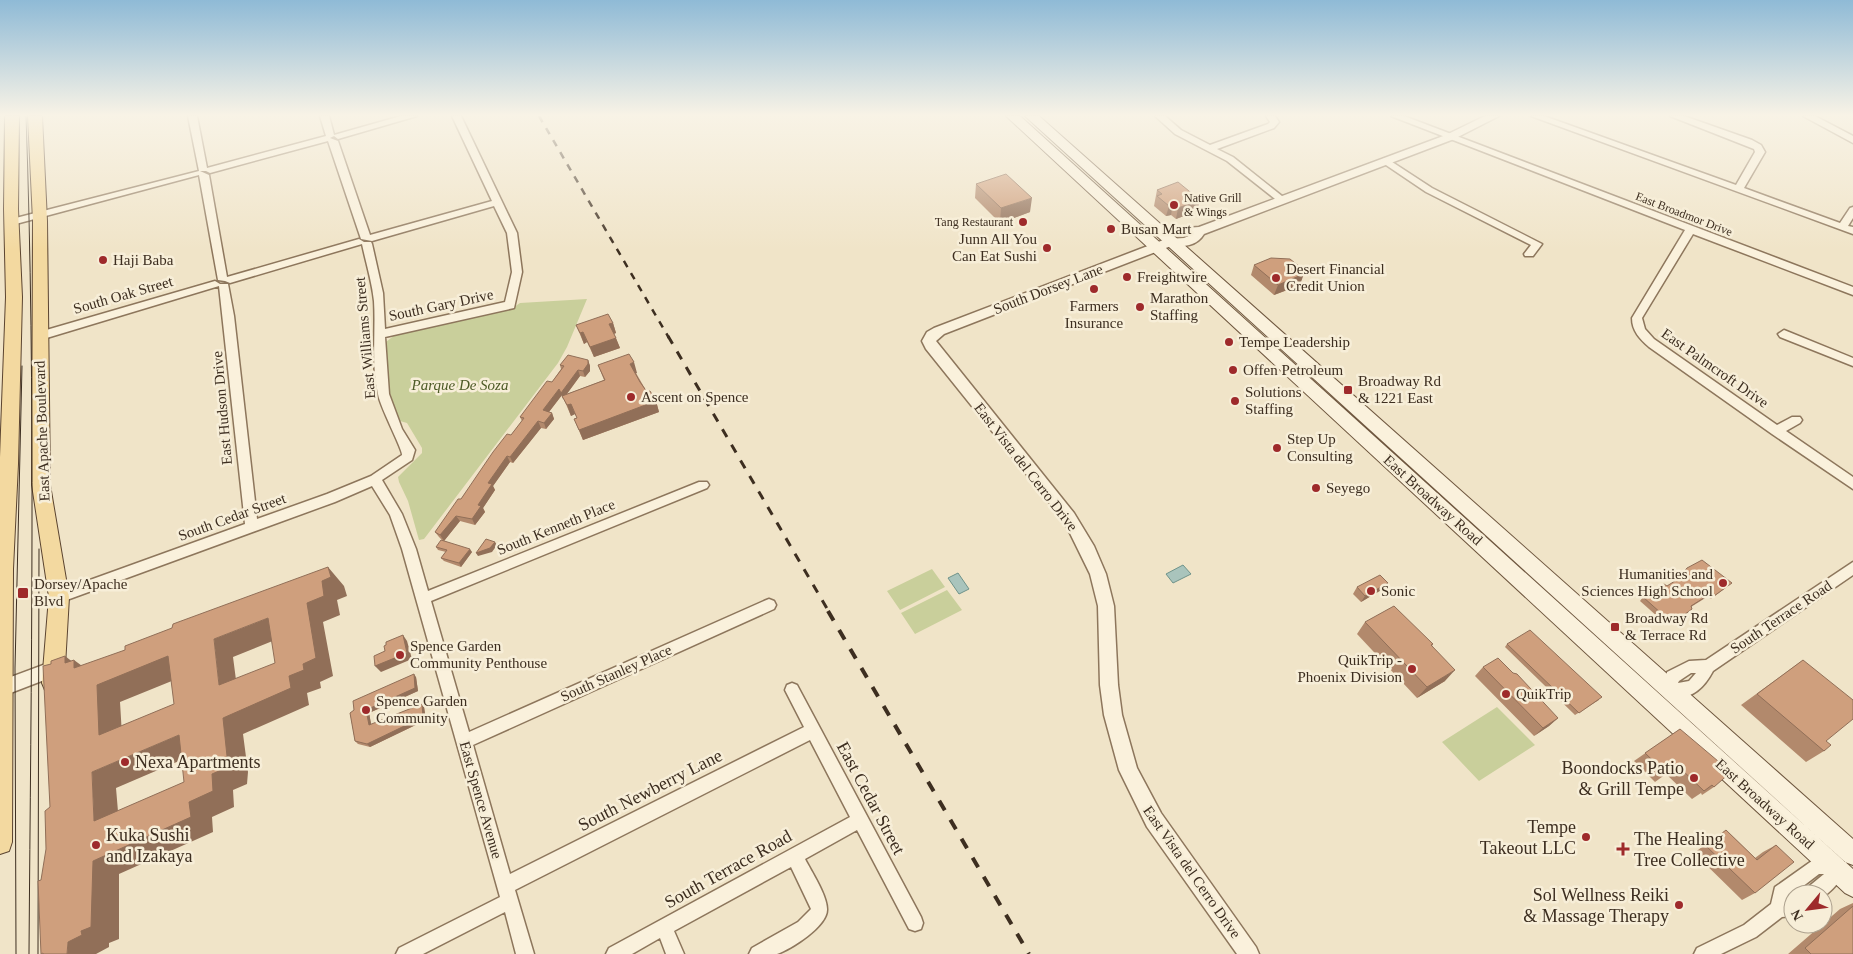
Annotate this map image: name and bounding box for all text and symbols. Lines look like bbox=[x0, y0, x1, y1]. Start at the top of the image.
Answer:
street label: East Broadmor Drive bbox=[1634, 189, 1734, 239]
place label: Native Grill & Wings bbox=[1184, 191, 1242, 219]
marker: Native Grill & Wings bbox=[1168, 199, 1180, 211]
place label: Tang Restaurant bbox=[935, 215, 1014, 229]
marker: Tang Restaurant bbox=[1017, 216, 1029, 228]
place label: Busan Mart bbox=[1121, 221, 1192, 237]
marker: Busan Mart bbox=[1105, 223, 1117, 235]
place label: Junn All You Can Eat Sushi bbox=[952, 231, 1037, 264]
marker: Junn All You Can Eat Sushi bbox=[1041, 242, 1053, 254]
place label: Haji Baba bbox=[113, 252, 174, 268]
marker: Haji Baba bbox=[97, 254, 109, 266]
street label: South Dorsey Lane bbox=[991, 261, 1105, 317]
place label: Desert Financial Credit Union bbox=[1286, 261, 1385, 294]
place label: Freightwire bbox=[1137, 269, 1207, 285]
marker: Freightwire bbox=[1121, 271, 1133, 283]
marker: Desert Financial Credit Union bbox=[1270, 272, 1282, 284]
street label: South Oak Street bbox=[72, 273, 175, 317]
street label: East Williams Street bbox=[352, 275, 378, 400]
marker: Farmers Insurance bbox=[1088, 283, 1100, 295]
street label: South Gary Drive bbox=[387, 286, 495, 324]
place label: Marathon Staffing bbox=[1150, 290, 1209, 323]
place label: Farmers Insurance bbox=[1065, 298, 1123, 331]
marker: Marathon Staffing bbox=[1134, 301, 1146, 313]
street label: East Palmcroft Drive bbox=[1659, 325, 1772, 411]
place label: Tempe Leadership bbox=[1239, 334, 1350, 350]
marker: Tempe Leadership bbox=[1223, 336, 1235, 348]
street label: East Hudson Drive bbox=[209, 350, 235, 466]
street label: East Apache Boulevard bbox=[32, 360, 52, 502]
place label: Offen Petroleum bbox=[1243, 362, 1343, 378]
marker: Offen Petroleum bbox=[1227, 364, 1239, 376]
place label: Broadway Rd & 1221 East bbox=[1358, 373, 1441, 406]
park label: Parque De Soza bbox=[411, 377, 508, 393]
place label: Solutions Staffing bbox=[1245, 384, 1302, 417]
marker: Broadway Rd & 1221 East bbox=[1342, 384, 1354, 396]
place label: Ascent on Spence bbox=[641, 389, 749, 405]
marker: Ascent on Spence bbox=[625, 391, 637, 403]
marker: Solutions Staffing bbox=[1229, 395, 1241, 407]
street label: East Vista del Cerro Drive bbox=[971, 400, 1081, 534]
place label: Step Up Consulting bbox=[1287, 431, 1353, 464]
marker: Step Up Consulting bbox=[1271, 442, 1283, 454]
street label: East Broadway Road bbox=[1381, 452, 1486, 549]
place label: Seyego bbox=[1326, 480, 1370, 496]
marker: Seyego bbox=[1310, 482, 1322, 494]
street label: South Cedar Street bbox=[176, 490, 289, 544]
street label: South Kenneth Place bbox=[495, 496, 618, 558]
place label: Humanities and Sciences High School bbox=[1581, 566, 1713, 599]
place label: Dorsey/Apache Blvd bbox=[34, 576, 128, 609]
marker: Humanities and Sciences High School bbox=[1717, 577, 1729, 589]
street label: South Terrace Road bbox=[1727, 577, 1835, 657]
place label: Sonic bbox=[1381, 583, 1416, 599]
marker: Sonic bbox=[1365, 585, 1377, 597]
marker: Dorsey/Apache Blvd bbox=[16, 586, 30, 600]
place label: Broadway Rd & Terrace Rd bbox=[1625, 610, 1708, 643]
marker: Broadway Rd & Terrace Rd bbox=[1609, 621, 1621, 633]
place label: Spence Garden Community Penthouse bbox=[410, 638, 547, 671]
street label: South Stanley Place bbox=[558, 641, 674, 705]
marker: Spence Garden Community Penthouse bbox=[394, 649, 406, 661]
place label: QuikTrip - Phoenix Division bbox=[1297, 652, 1402, 685]
marker: QuikTrip - Phoenix Division bbox=[1406, 663, 1418, 675]
place label: QuikTrip bbox=[1516, 686, 1571, 702]
marker: QuikTrip bbox=[1500, 688, 1512, 700]
place label: Spence Garden Community bbox=[376, 693, 468, 726]
marker: Spence Garden Community bbox=[360, 704, 372, 716]
street label: East Cedar Street bbox=[833, 738, 909, 858]
street label: East Spence Avenue bbox=[457, 739, 506, 861]
street label: South Newberry Lane bbox=[575, 745, 725, 835]
place label: Nexa Apartments bbox=[135, 752, 260, 772]
marker: Nexa Apartments bbox=[119, 756, 131, 768]
street label: East Broadway Road bbox=[1713, 756, 1818, 853]
place label: Boondocks Patio & Grill Tempe bbox=[1561, 758, 1684, 799]
marker: Boondocks Patio & Grill Tempe bbox=[1688, 772, 1700, 784]
street label: East Vista del Cerro Drive bbox=[1140, 803, 1244, 942]
place label: Tempe Takeout LLC bbox=[1480, 817, 1576, 858]
place label: Kuka Sushi and Izakaya bbox=[106, 825, 192, 866]
street label: South Terrace Road bbox=[661, 826, 795, 912]
place label: The Healing Tree Collective bbox=[1634, 829, 1745, 870]
marker: Tempe Takeout LLC bbox=[1580, 831, 1592, 843]
marker: Kuka Sushi and Izakaya bbox=[90, 839, 102, 851]
marker: The Healing Tree Collective bbox=[1616, 842, 1630, 856]
north arrow bbox=[1783, 884, 1833, 934]
place label: Sol Wellness Reiki & Massage Therapy bbox=[1523, 885, 1669, 926]
marker: Sol Wellness Reiki & Massage Therapy bbox=[1673, 899, 1685, 911]
text: N bbox=[1788, 907, 1806, 923]

